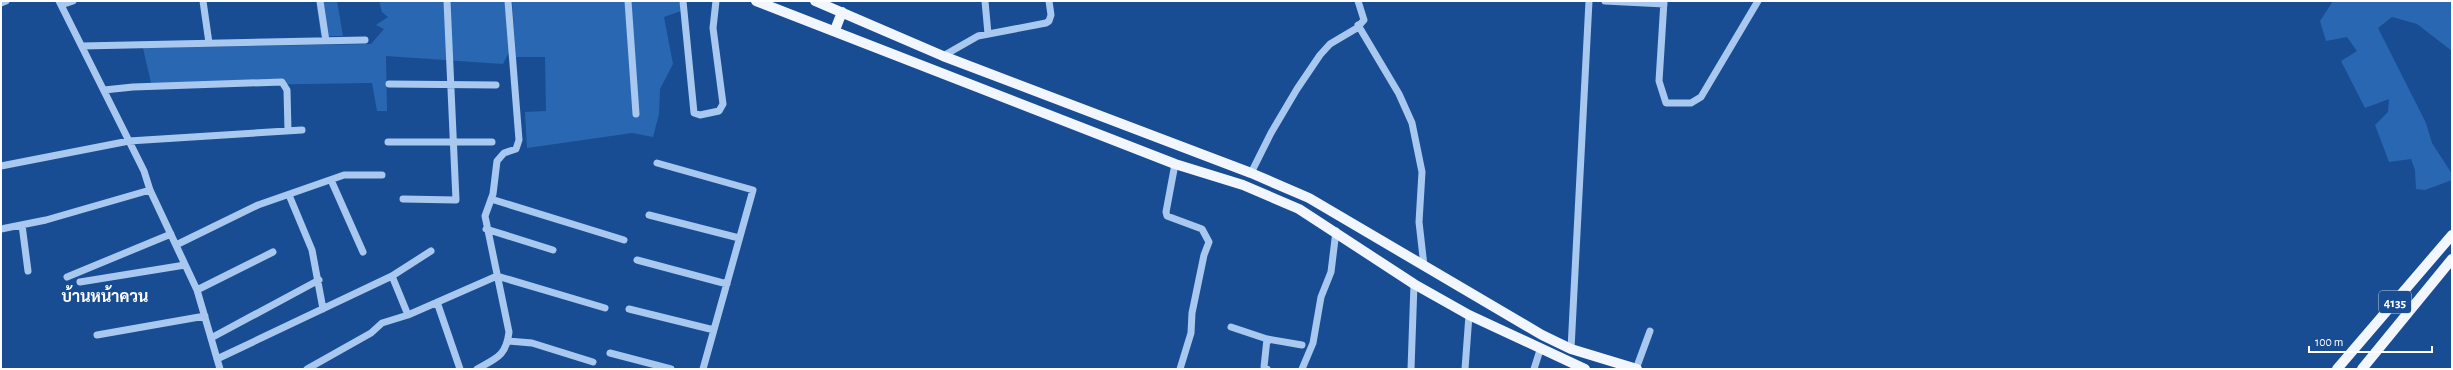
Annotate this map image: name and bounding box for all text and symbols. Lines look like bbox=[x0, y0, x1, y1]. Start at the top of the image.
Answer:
district label: บ้านหน้าควน bbox=[62, 285, 148, 305]
road number: 4135 bbox=[2379, 291, 2411, 313]
scale bar bbox=[2309, 328, 2432, 354]
text: 100 m bbox=[2315, 336, 2343, 348]

